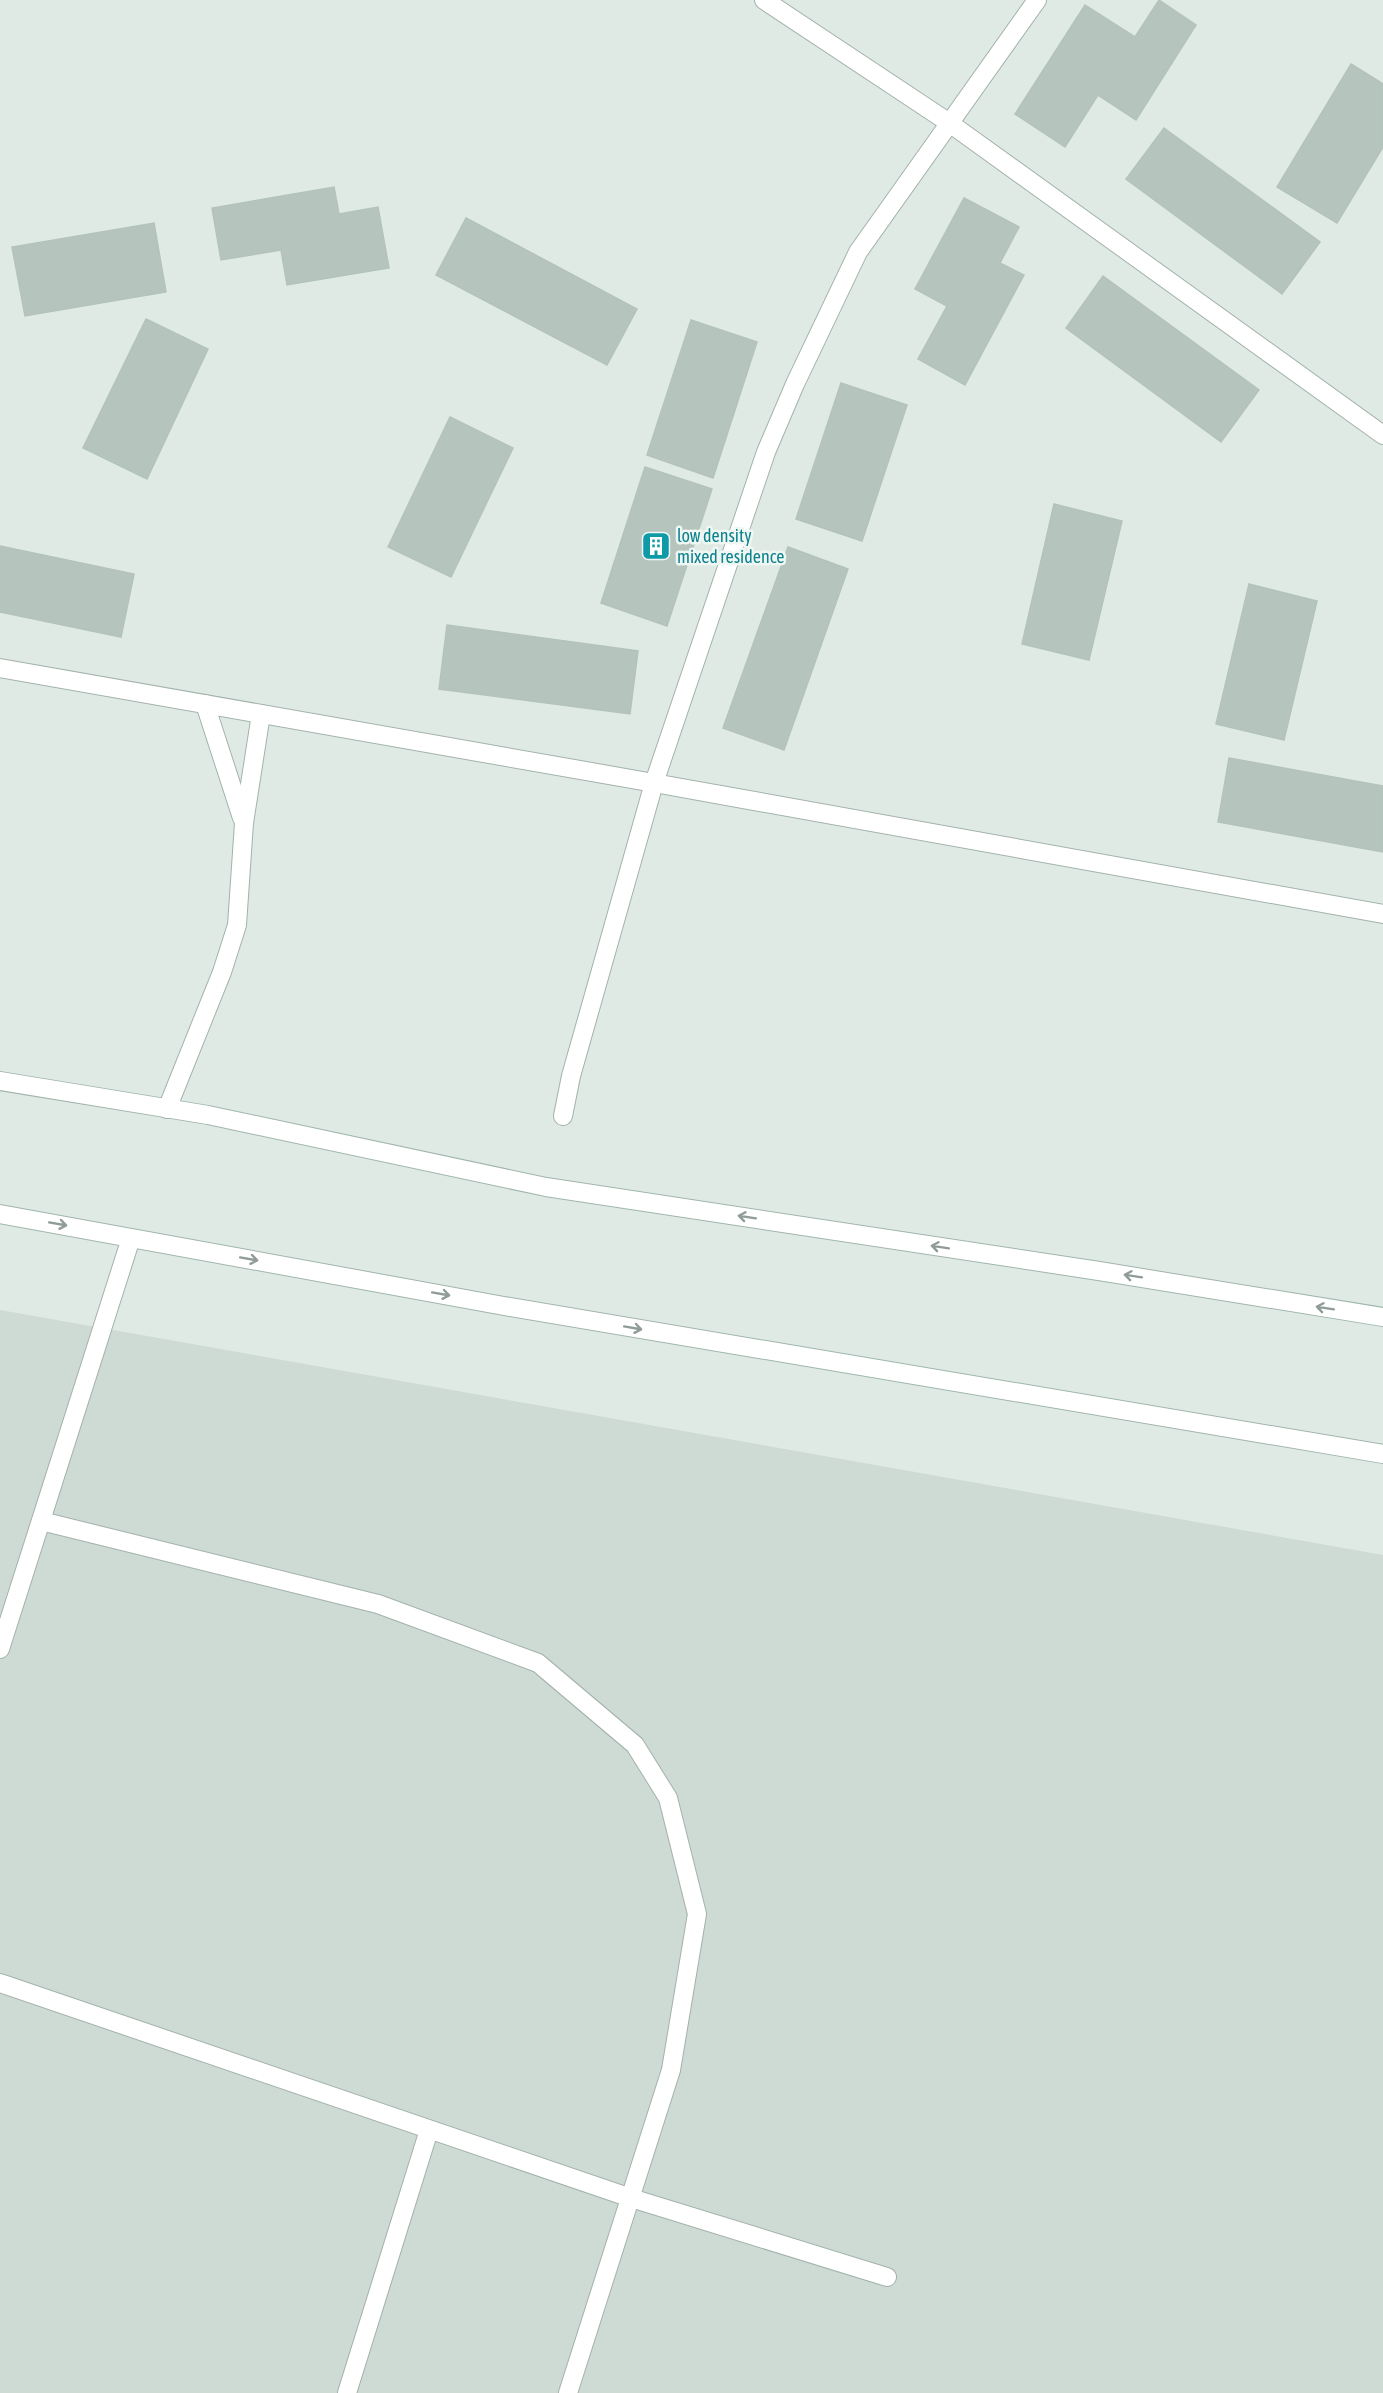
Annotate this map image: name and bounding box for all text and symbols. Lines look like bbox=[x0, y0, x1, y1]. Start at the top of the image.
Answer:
place label: low density mixed residence bbox=[677, 525, 785, 567]
building icon: low density mixed residence bbox=[640, 530, 672, 562]
one-way arrow bbox=[738, 1212, 758, 1223]
one-way arrow bbox=[47, 1219, 67, 1230]
one-way arrow bbox=[931, 1241, 950, 1252]
one-way arrow bbox=[239, 1254, 259, 1265]
one-way arrow bbox=[1123, 1271, 1143, 1282]
one-way arrow bbox=[431, 1289, 450, 1300]
one-way arrow bbox=[1316, 1302, 1336, 1313]
one-way arrow bbox=[623, 1322, 643, 1333]

